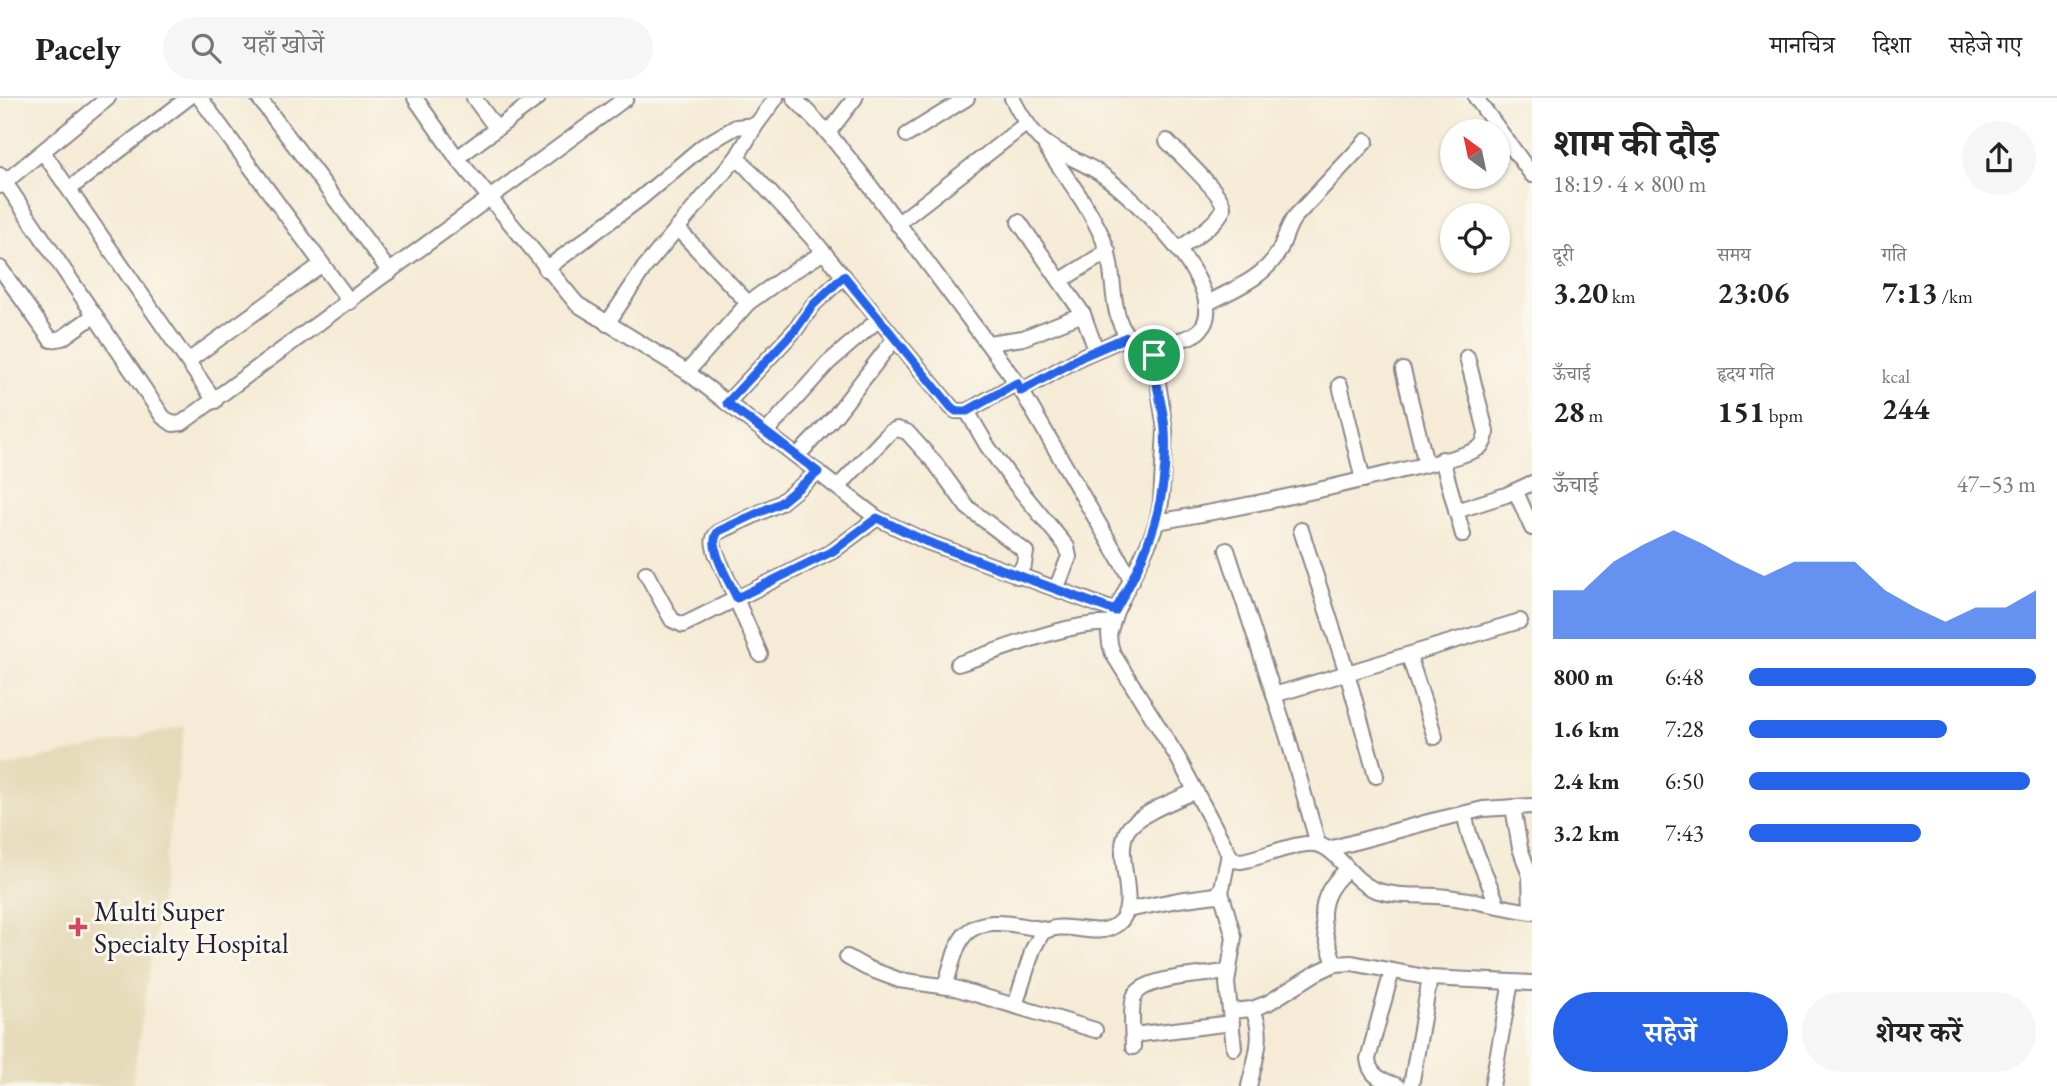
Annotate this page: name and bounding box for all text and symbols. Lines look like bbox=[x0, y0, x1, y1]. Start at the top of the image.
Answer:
search box bbox=[163, 17, 653, 80]
text: Pacely bbox=[35, 27, 121, 70]
text: यहाँ खोजें bbox=[243, 27, 324, 61]
icon: search bbox=[187, 29, 225, 67]
text: मानचित्र bbox=[1770, 29, 1835, 60]
text: दिशा bbox=[1873, 29, 1911, 60]
text: सहेजे गए bbox=[1949, 29, 2022, 60]
text: शाम की दौड़ bbox=[1553, 118, 1717, 167]
north arrow bbox=[1440, 119, 1510, 189]
map controls bbox=[1440, 119, 1510, 273]
button: share bbox=[1962, 121, 2036, 195]
text: 18:19 · 4 × 800 m bbox=[1553, 169, 1706, 199]
button: locate bbox=[1440, 203, 1510, 273]
text: दूरी bbox=[1553, 242, 1574, 267]
text: समय bbox=[1717, 242, 1751, 267]
text: गति bbox=[1882, 242, 1907, 267]
text: 3.20 bbox=[1553, 273, 1608, 312]
text: 23:06 bbox=[1717, 273, 1789, 312]
text: 7:13 bbox=[1882, 273, 1938, 312]
text: km bbox=[1608, 284, 1636, 309]
text: /km bbox=[1938, 284, 1973, 309]
pin bbox=[1124, 325, 1184, 385]
icon: arrive bbox=[1135, 336, 1173, 374]
text: ऊँचाई bbox=[1553, 361, 1590, 386]
text: हृदय गति bbox=[1717, 361, 1774, 386]
text: kcal bbox=[1882, 364, 1910, 389]
text: 244 bbox=[1882, 389, 1929, 428]
text: 28 bbox=[1553, 392, 1585, 431]
text: 151 bbox=[1717, 392, 1765, 431]
text: m bbox=[1585, 403, 1603, 428]
text: bpm bbox=[1765, 403, 1803, 428]
text: ऊँचाई bbox=[1553, 469, 1598, 499]
text: 47–53 m bbox=[1957, 469, 2036, 499]
text: 800 m bbox=[1553, 662, 1614, 692]
text: 6:48 bbox=[1665, 662, 1704, 692]
text: 1.6 km bbox=[1553, 714, 1620, 744]
text: 7:28 bbox=[1665, 714, 1704, 744]
text: 2.4 km bbox=[1553, 766, 1620, 796]
text: 6:50 bbox=[1665, 766, 1704, 796]
text: 3.2 km bbox=[1553, 818, 1620, 848]
text: 7:43 bbox=[1665, 818, 1704, 848]
place label: Multi Super Specialty Hospital bbox=[94, 893, 289, 961]
marker: Multi Super Specialty Hospital bbox=[68, 917, 88, 937]
button: सहेजें bbox=[1553, 992, 1788, 1072]
button: शेयर करें bbox=[1802, 992, 2036, 1072]

